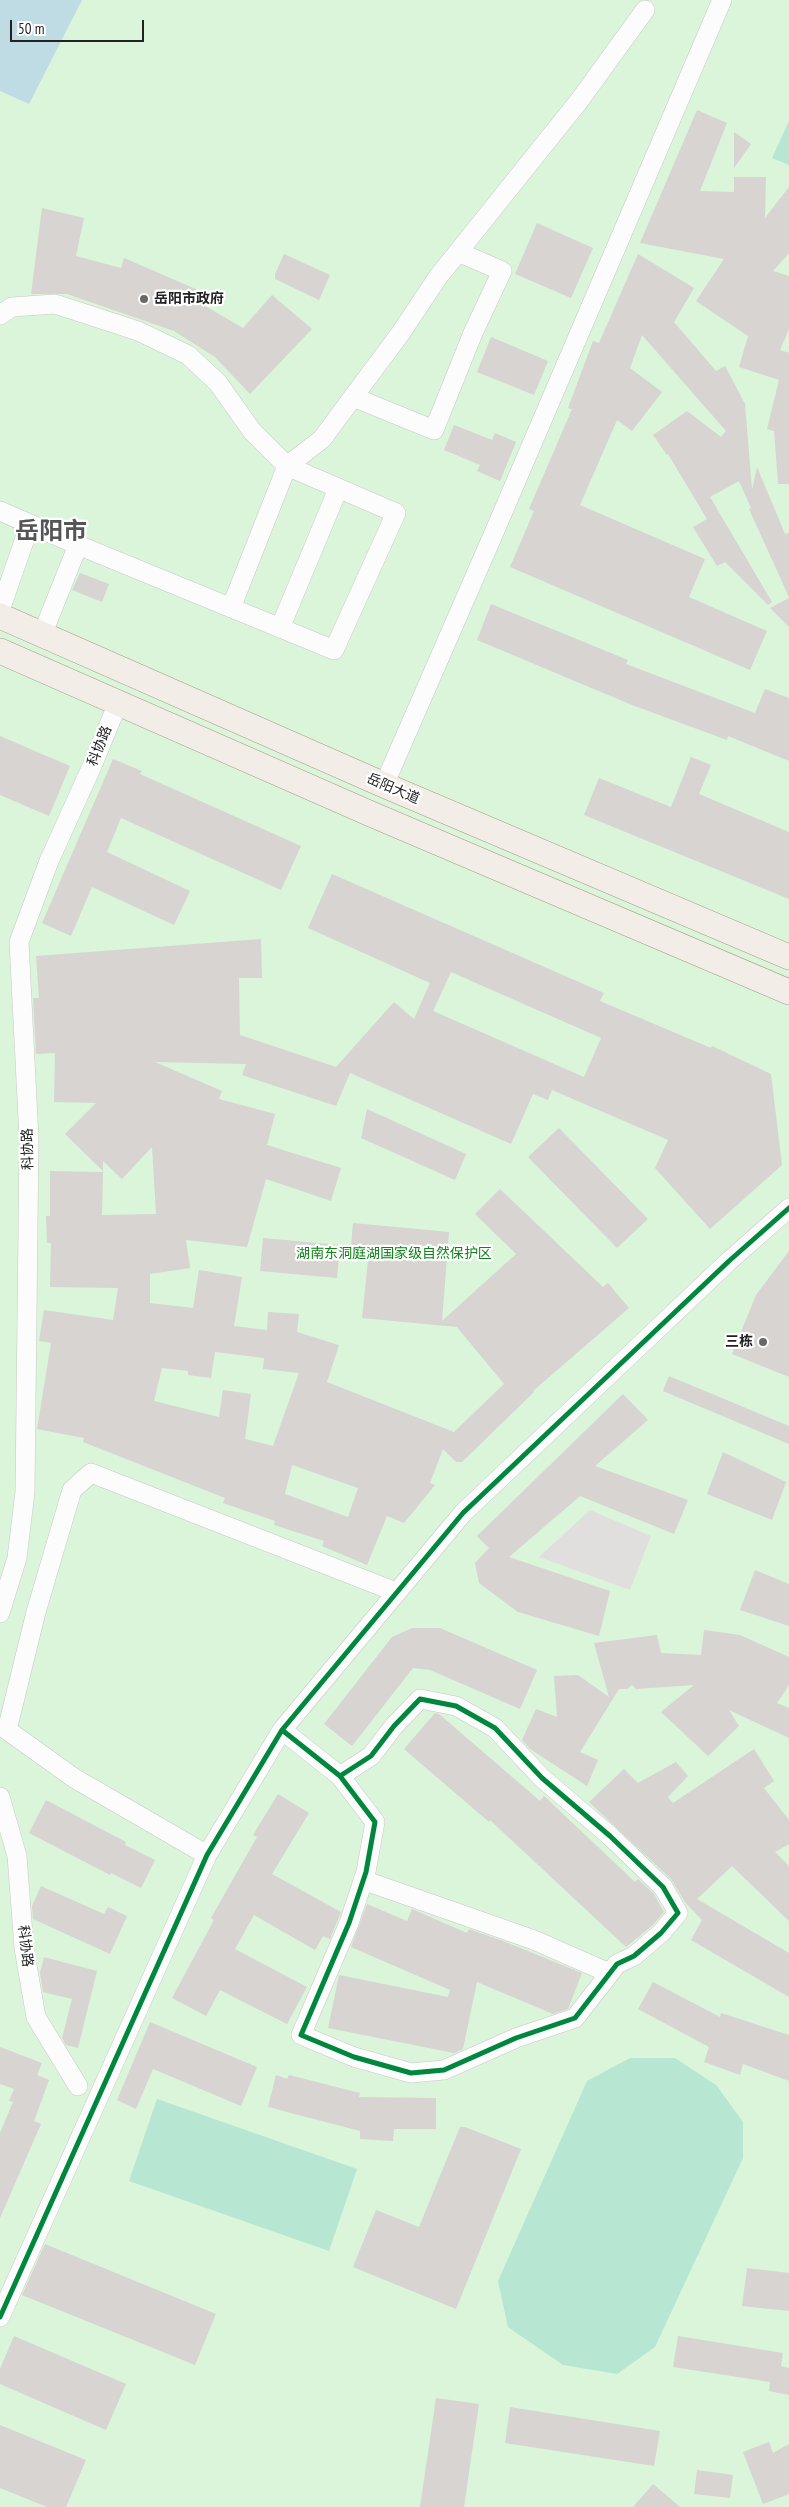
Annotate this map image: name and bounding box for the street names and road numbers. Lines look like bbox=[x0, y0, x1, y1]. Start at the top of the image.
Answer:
street label: 科协路 bbox=[84, 723, 116, 769]
street label: 岳阳大道 bbox=[364, 770, 422, 808]
street label: 科协路 bbox=[19, 1128, 37, 1170]
street label: 科协路 bbox=[14, 1924, 36, 1968]

